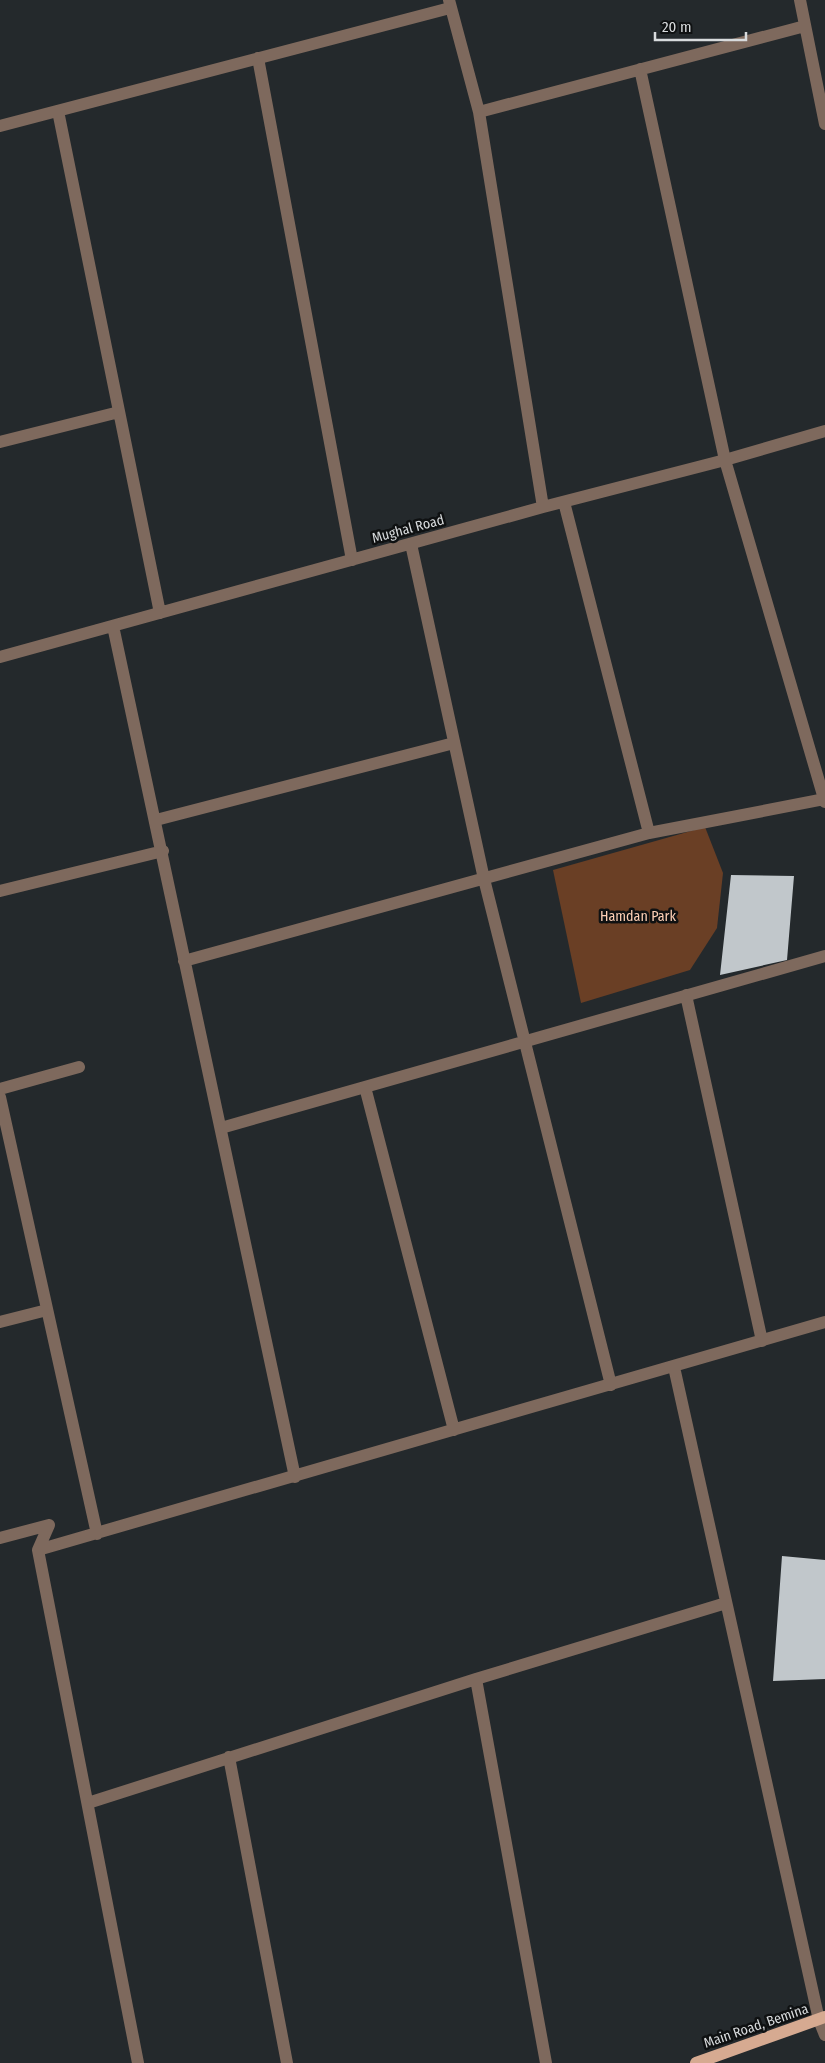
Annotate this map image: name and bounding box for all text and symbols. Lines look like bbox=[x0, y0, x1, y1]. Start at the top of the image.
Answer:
scale bar bbox=[655, 10, 746, 42]
text: 20 m bbox=[662, 18, 692, 36]
street label: Mughal Road bbox=[370, 511, 446, 547]
park label: Hamdan Park bbox=[600, 908, 676, 925]
street label: Main Road, Bemina bbox=[702, 2000, 811, 2052]

